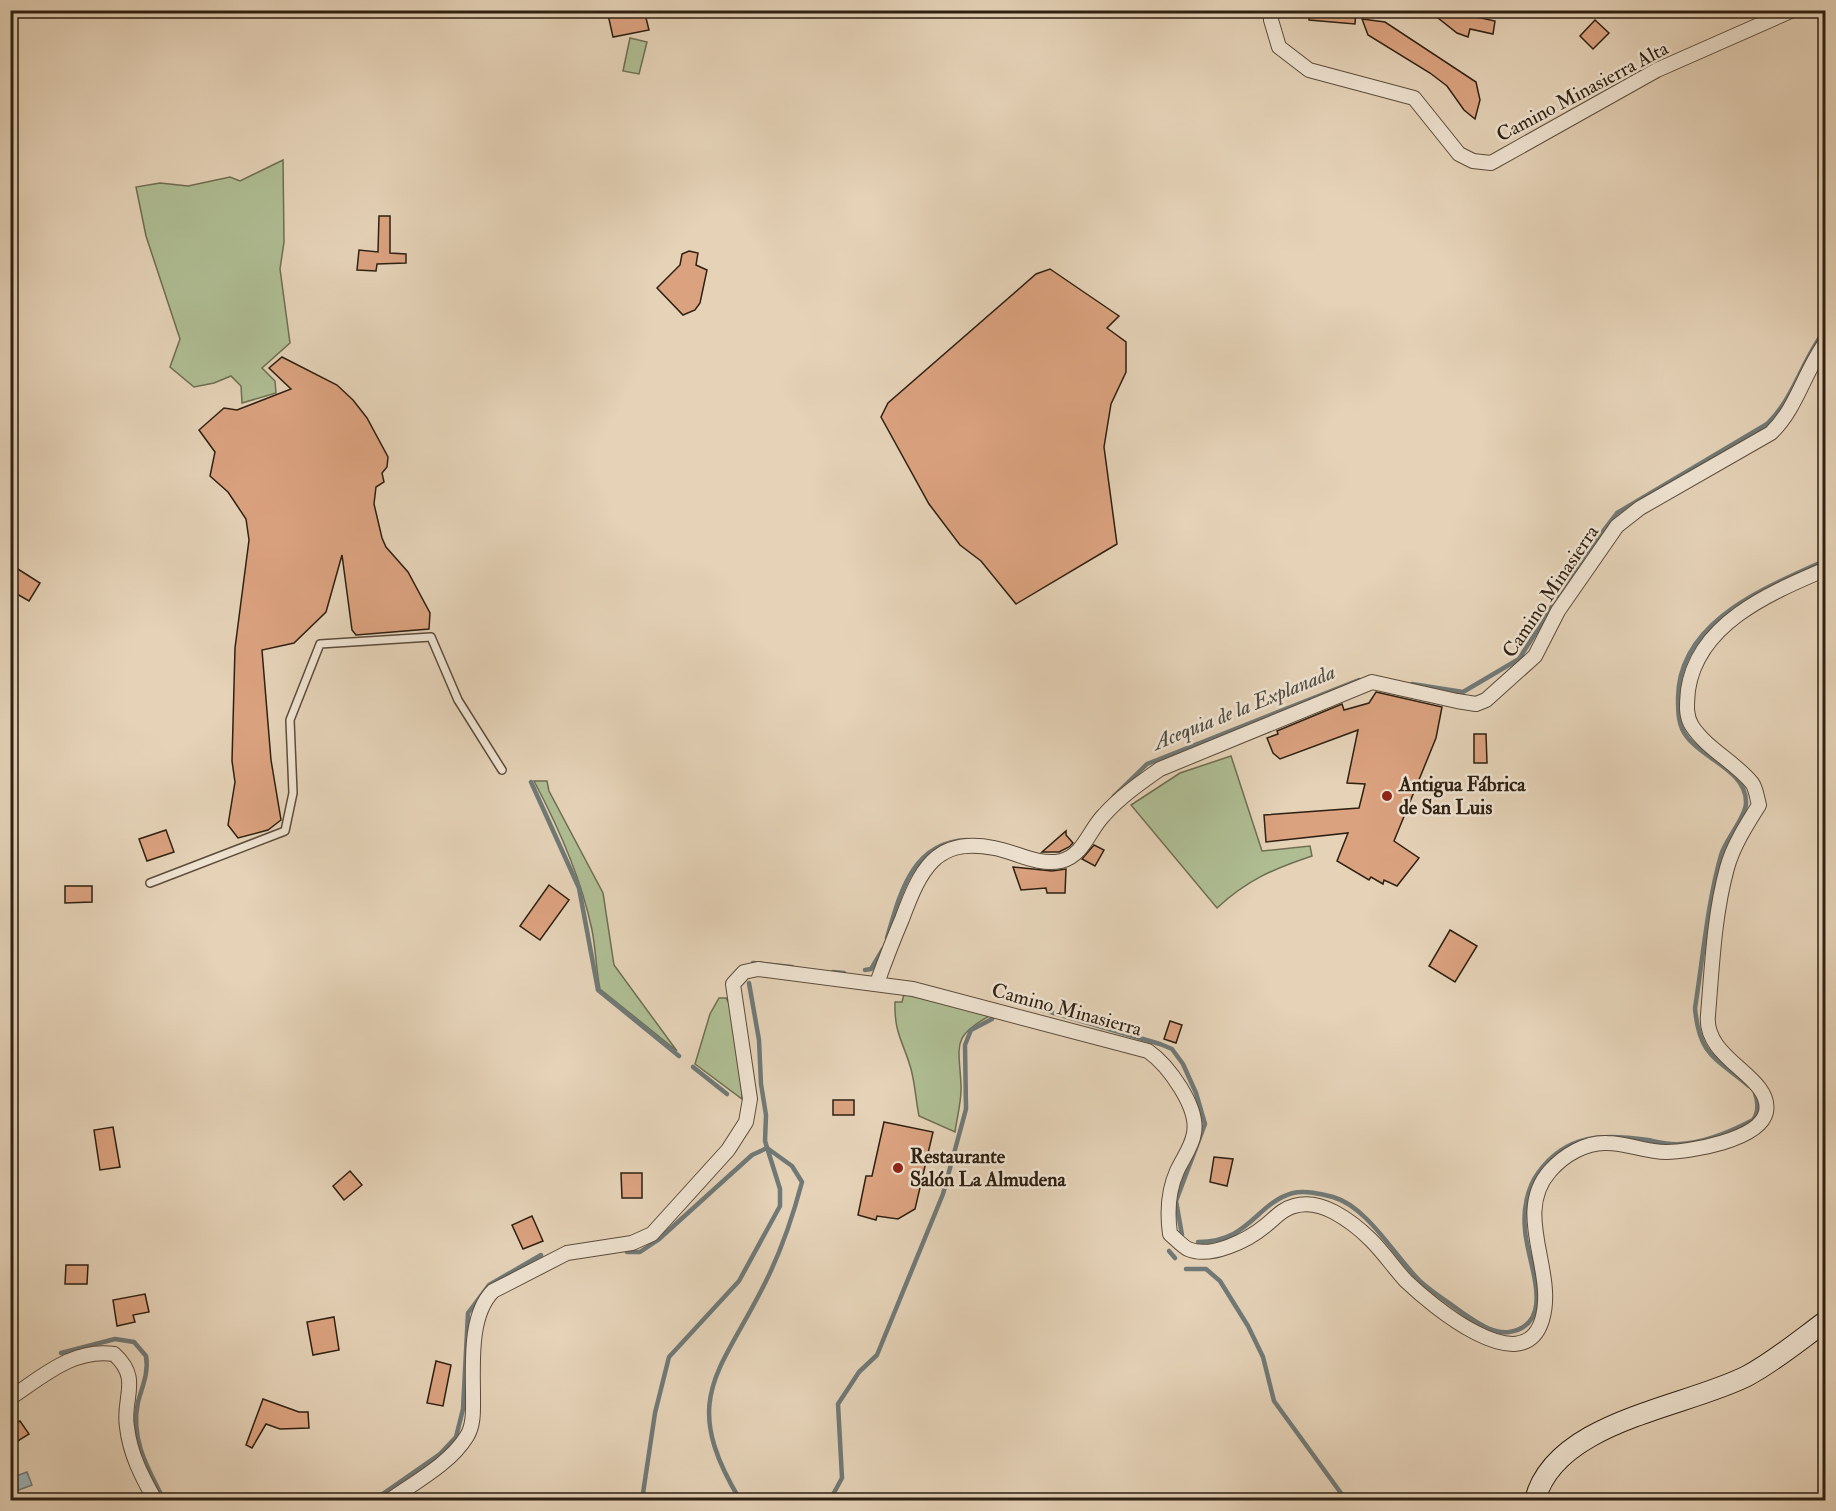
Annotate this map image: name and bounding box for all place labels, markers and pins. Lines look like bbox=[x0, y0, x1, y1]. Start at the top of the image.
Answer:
place label: Antigua Fábrica de San Luis bbox=[1398, 772, 1526, 820]
marker: Antigua Fábrica de San Luis bbox=[1380, 789, 1394, 803]
place label: Restaurante Salón La Almudena bbox=[910, 1144, 1066, 1192]
marker: Restaurante Salón La Almudena bbox=[891, 1161, 905, 1175]

